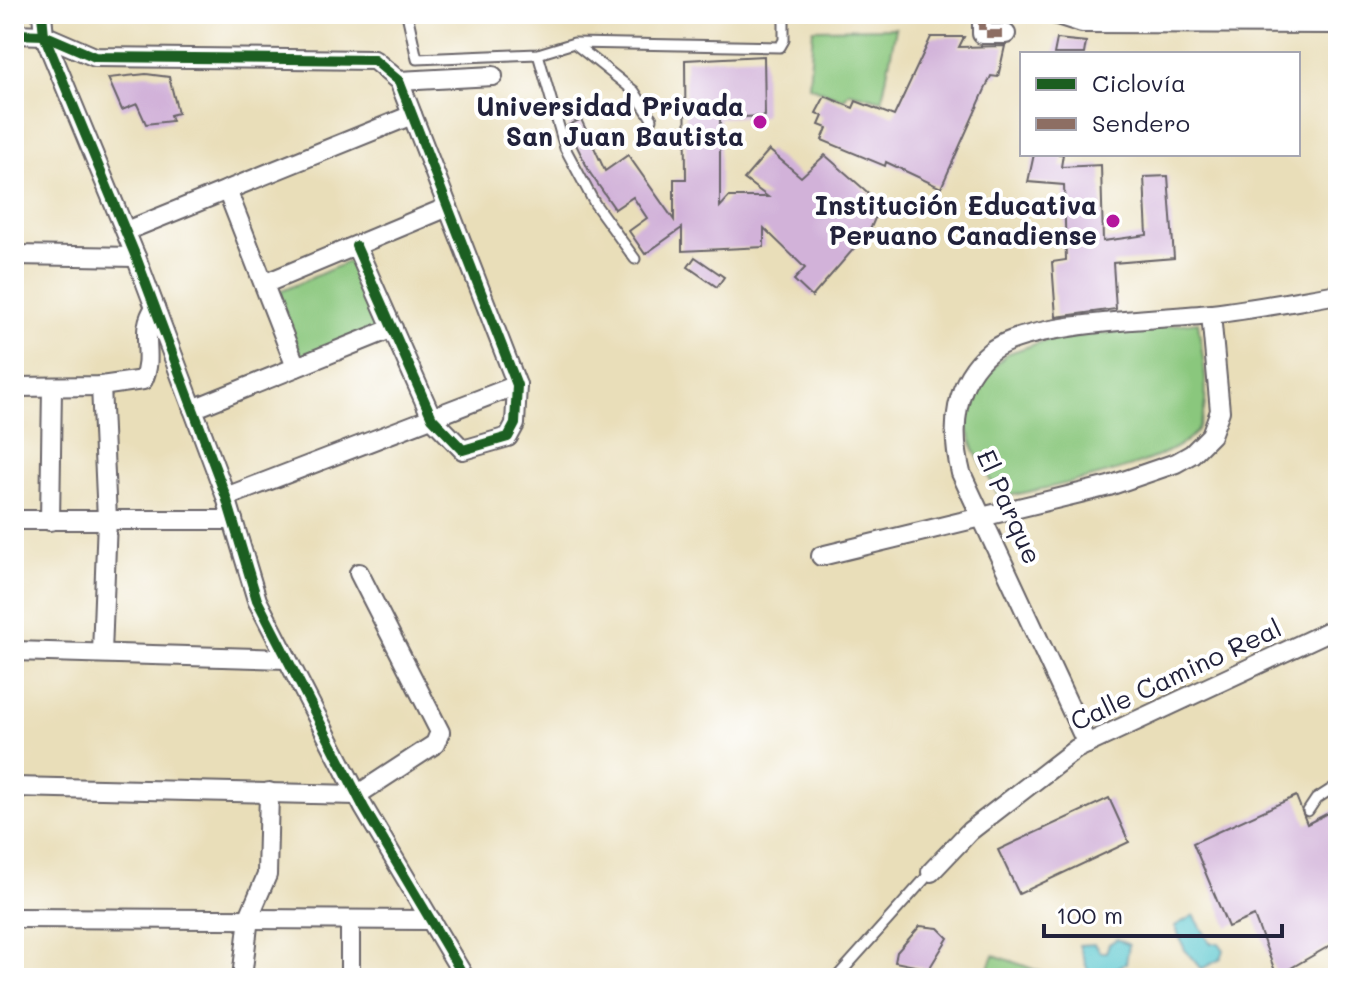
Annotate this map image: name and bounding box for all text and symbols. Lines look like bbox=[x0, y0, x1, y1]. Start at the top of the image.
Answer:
legend bbox=[1020, 52, 1300, 156]
text: Ciclovía bbox=[1092, 67, 1186, 98]
place label: Universidad Privada San Juan Bautista bbox=[476, 89, 744, 153]
text: Sendero bbox=[1092, 107, 1190, 138]
marker: Universidad Privada San Juan Bautista bbox=[751, 113, 769, 131]
place label: Institución Educativa Peruano Canadiense bbox=[815, 188, 1097, 252]
marker: Institución Educativa Peruano Canadiense bbox=[1104, 212, 1122, 230]
street label: El Parque bbox=[970, 444, 1050, 569]
street label: Calle Camino Real bbox=[1064, 610, 1287, 738]
scale bar bbox=[1044, 888, 1282, 938]
text: 100 m bbox=[1056, 899, 1123, 930]

